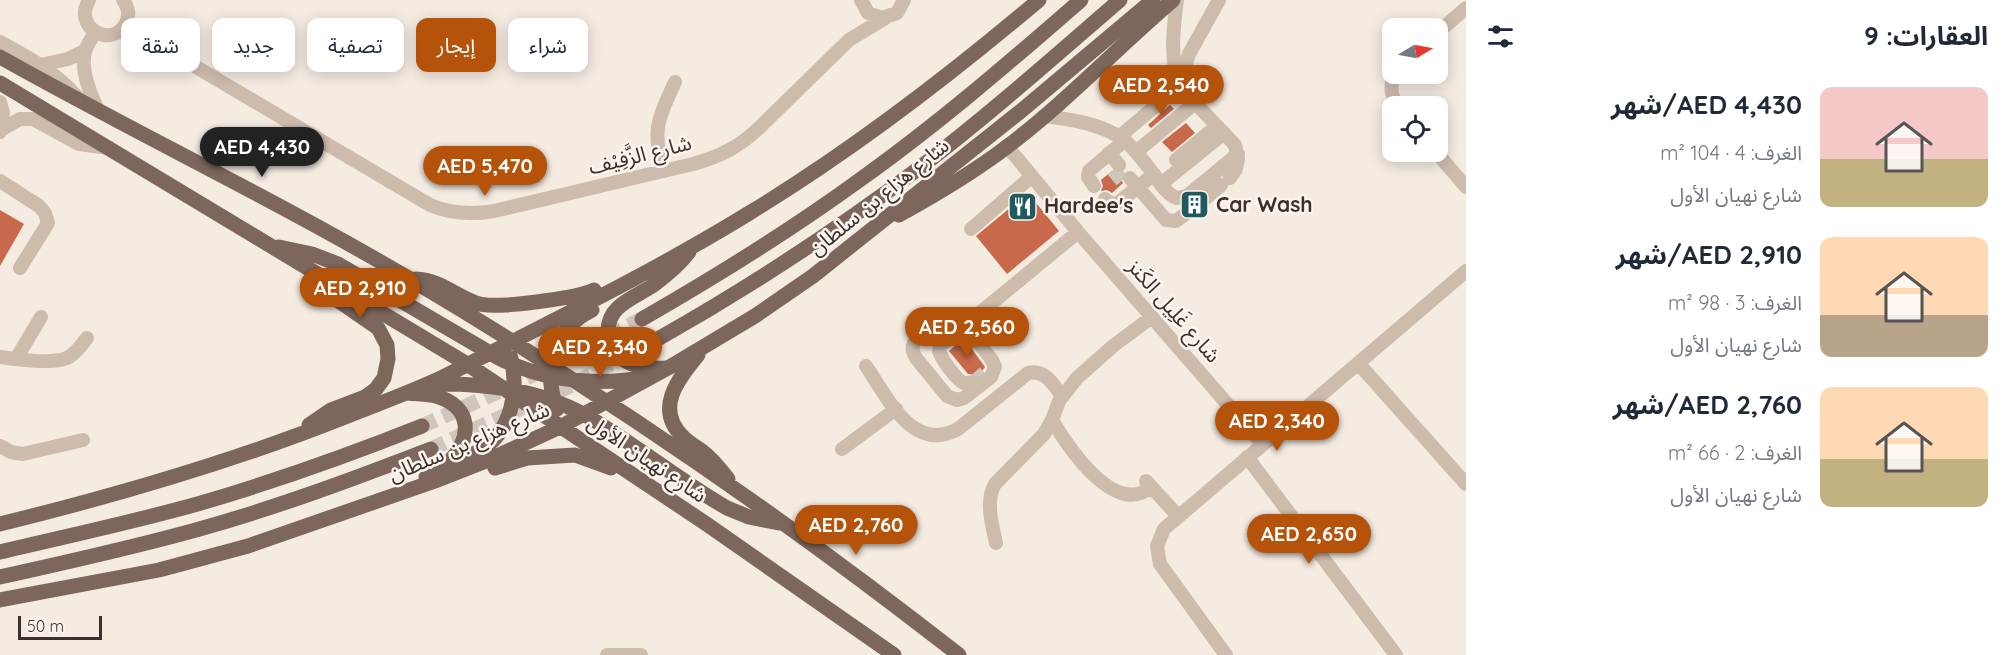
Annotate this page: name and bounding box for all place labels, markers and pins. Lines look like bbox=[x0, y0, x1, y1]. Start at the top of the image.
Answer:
pin: AED 2,540 bbox=[1092, 65, 1230, 116]
pin: AED 4,430 bbox=[193, 127, 331, 178]
pin: AED 5,470 bbox=[416, 146, 554, 197]
building icon: Car Wash bbox=[1179, 189, 1211, 221]
restaurant icon: Hardee's bbox=[1007, 190, 1039, 222]
place label: Car Wash bbox=[1216, 191, 1313, 217]
place label: Hardee's bbox=[1044, 192, 1133, 218]
pin: AED 2,910 bbox=[291, 268, 429, 319]
pin: AED 2,560 bbox=[898, 307, 1036, 358]
pin: AED 2,340 bbox=[531, 327, 669, 378]
pin: AED 2,340 bbox=[1208, 401, 1346, 452]
pin: AED 2,760 bbox=[787, 505, 925, 556]
pin: AED 2,650 bbox=[1240, 514, 1378, 565]

